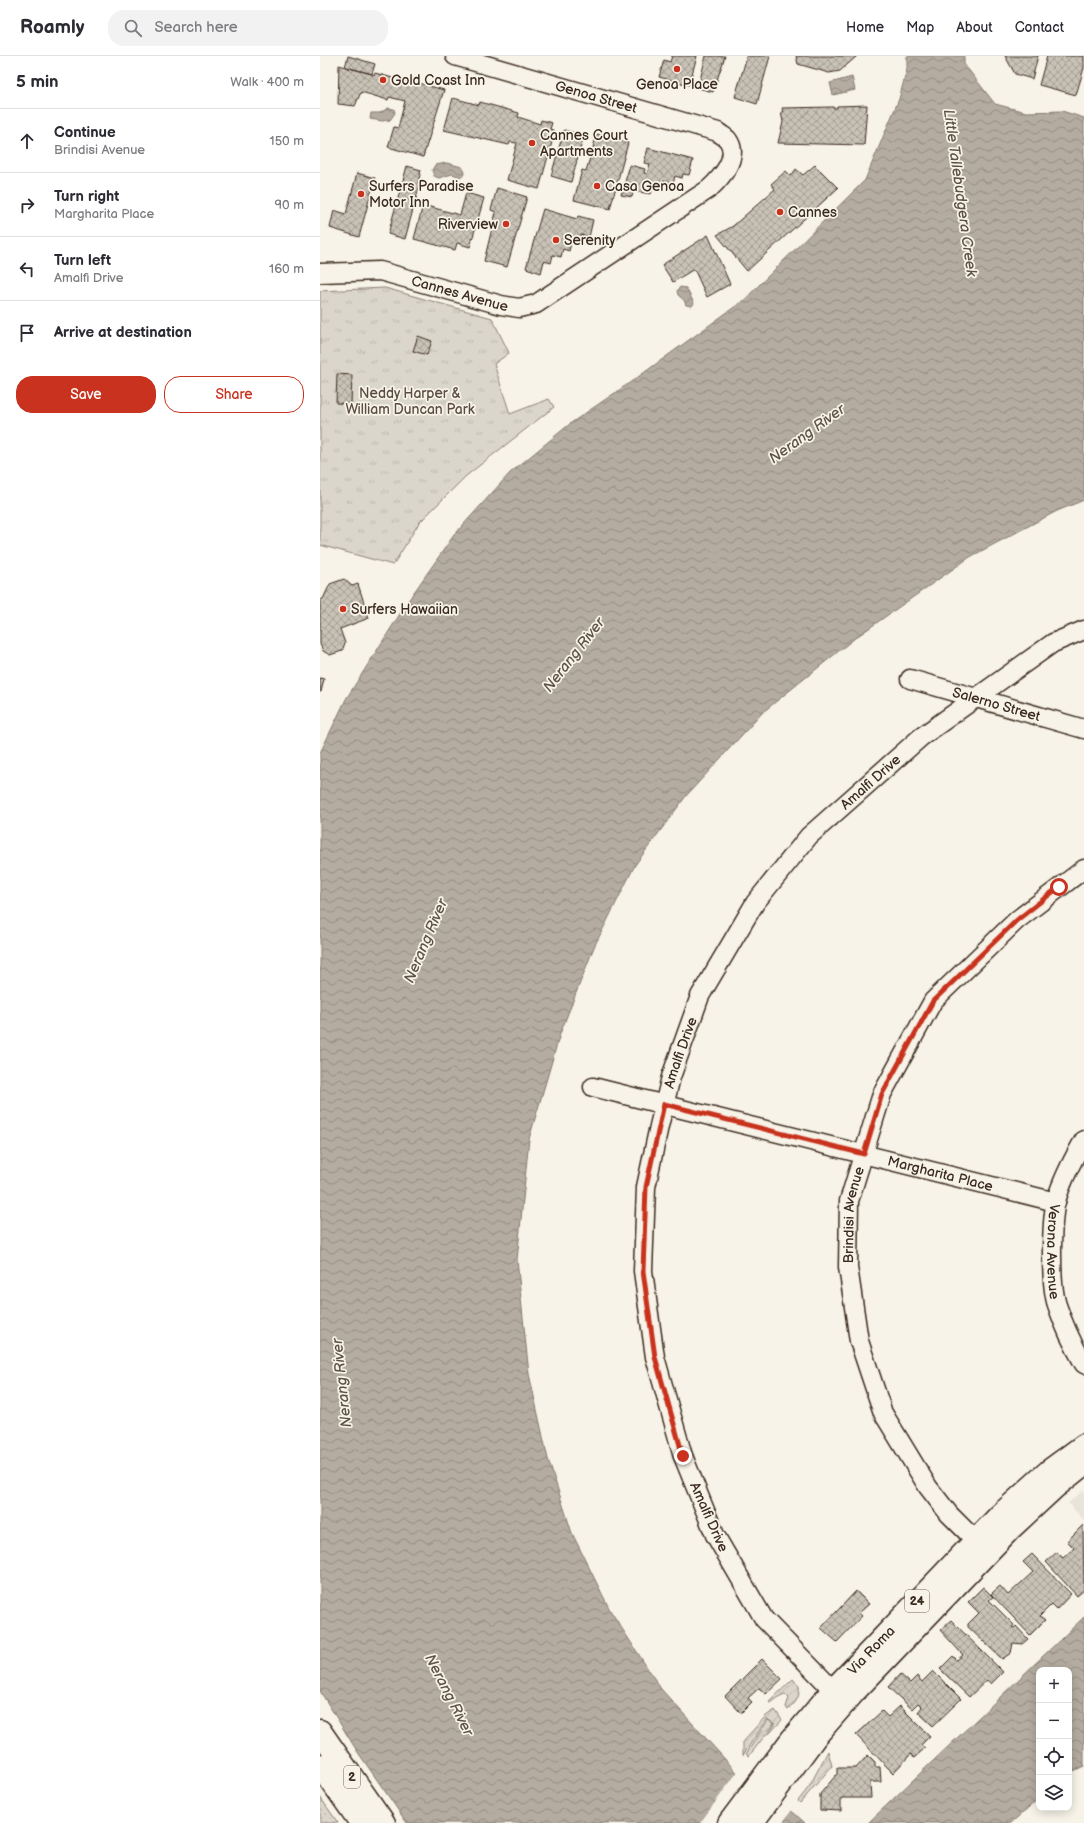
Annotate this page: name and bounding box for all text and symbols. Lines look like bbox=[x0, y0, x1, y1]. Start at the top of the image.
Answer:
search box bbox=[108, 10, 388, 46]
text: Roamly bbox=[20, 16, 84, 39]
icon: search bbox=[122, 17, 144, 39]
text: Search here bbox=[154, 18, 238, 37]
text: Home bbox=[846, 19, 884, 36]
text: Map bbox=[906, 19, 934, 36]
text: About bbox=[956, 19, 993, 36]
text: Contact bbox=[1015, 19, 1064, 36]
marker: Genoa Place bbox=[672, 64, 682, 74]
text: 5 min bbox=[16, 72, 59, 92]
place label: Gold Coast Inn bbox=[391, 72, 485, 89]
text: Walk · 400 m bbox=[230, 74, 304, 90]
marker: Gold Coast Inn bbox=[378, 75, 388, 85]
place label: Genoa Place bbox=[636, 76, 718, 93]
street label: Genoa Street bbox=[553, 77, 640, 117]
water label: Little Tallebudgera Creek bbox=[939, 108, 981, 279]
text: Continue bbox=[54, 123, 116, 142]
place label: Cannes Court Apartments bbox=[540, 127, 628, 160]
icon: ahead bbox=[16, 130, 38, 152]
text: 150 m bbox=[270, 133, 304, 149]
marker: Cannes Court Apartments bbox=[527, 138, 537, 148]
text: Brindisi Avenue bbox=[54, 142, 145, 158]
place label: Surfers Paradise Motor Inn bbox=[369, 178, 474, 211]
place label: Casa Genoa bbox=[605, 178, 684, 195]
marker: Casa Genoa bbox=[592, 181, 602, 191]
text: Turn right bbox=[54, 187, 119, 206]
marker: Surfers Paradise Motor Inn bbox=[356, 189, 366, 199]
icon: right bbox=[16, 194, 38, 216]
text: 90 m bbox=[275, 197, 304, 213]
place label: Cannes bbox=[788, 204, 837, 221]
text: Margharita Place bbox=[54, 206, 154, 222]
marker: Cannes bbox=[775, 207, 785, 217]
place label: Riverview bbox=[438, 216, 499, 233]
marker: Riverview bbox=[501, 219, 511, 229]
place label: Serenity bbox=[564, 232, 616, 249]
marker: Serenity bbox=[551, 235, 561, 245]
text: Turn left bbox=[54, 251, 111, 270]
icon: left bbox=[16, 258, 38, 280]
text: 160 m bbox=[269, 261, 304, 277]
text: Amalfi Drive bbox=[54, 270, 123, 286]
street label: Cannes Avenue bbox=[410, 272, 509, 315]
icon: arrive bbox=[16, 322, 38, 344]
text: Arrive at destination bbox=[54, 323, 192, 342]
button: Save bbox=[16, 376, 156, 413]
button: Share bbox=[164, 376, 304, 413]
park label: Neddy Harper & William Duncan Park bbox=[345, 385, 475, 418]
water label: Nerang River bbox=[765, 399, 850, 468]
place label: Surfers Hawaiian bbox=[351, 601, 458, 618]
marker: Surfers Hawaiian bbox=[338, 604, 348, 614]
water label: Nerang River bbox=[539, 613, 610, 696]
street label: Salerno Street bbox=[951, 683, 1043, 725]
street label: Amalfi Drive bbox=[837, 751, 904, 813]
route start bbox=[1050, 878, 1068, 896]
water label: Nerang River bbox=[400, 895, 453, 986]
street label: Amalfi Drive bbox=[660, 1015, 700, 1090]
street label: Margharita Place bbox=[886, 1152, 995, 1195]
street label: Brindisi Avenue bbox=[840, 1164, 868, 1264]
street label: Verona Avenue bbox=[1043, 1203, 1064, 1300]
water label: Nerang River bbox=[328, 1336, 356, 1428]
route end bbox=[674, 1447, 692, 1465]
street label: Amalfi Drive bbox=[686, 1479, 732, 1555]
road number: 24 bbox=[905, 1590, 929, 1612]
street label: Via Roma bbox=[844, 1622, 898, 1678]
water label: Nerang River bbox=[420, 1651, 478, 1741]
map controls bbox=[1036, 1667, 1072, 1811]
button: + bbox=[1036, 1667, 1072, 1703]
button: − bbox=[1036, 1703, 1072, 1739]
button: locate bbox=[1036, 1739, 1072, 1775]
road number: 2 bbox=[344, 1766, 360, 1788]
button: layers bbox=[1036, 1775, 1072, 1811]

